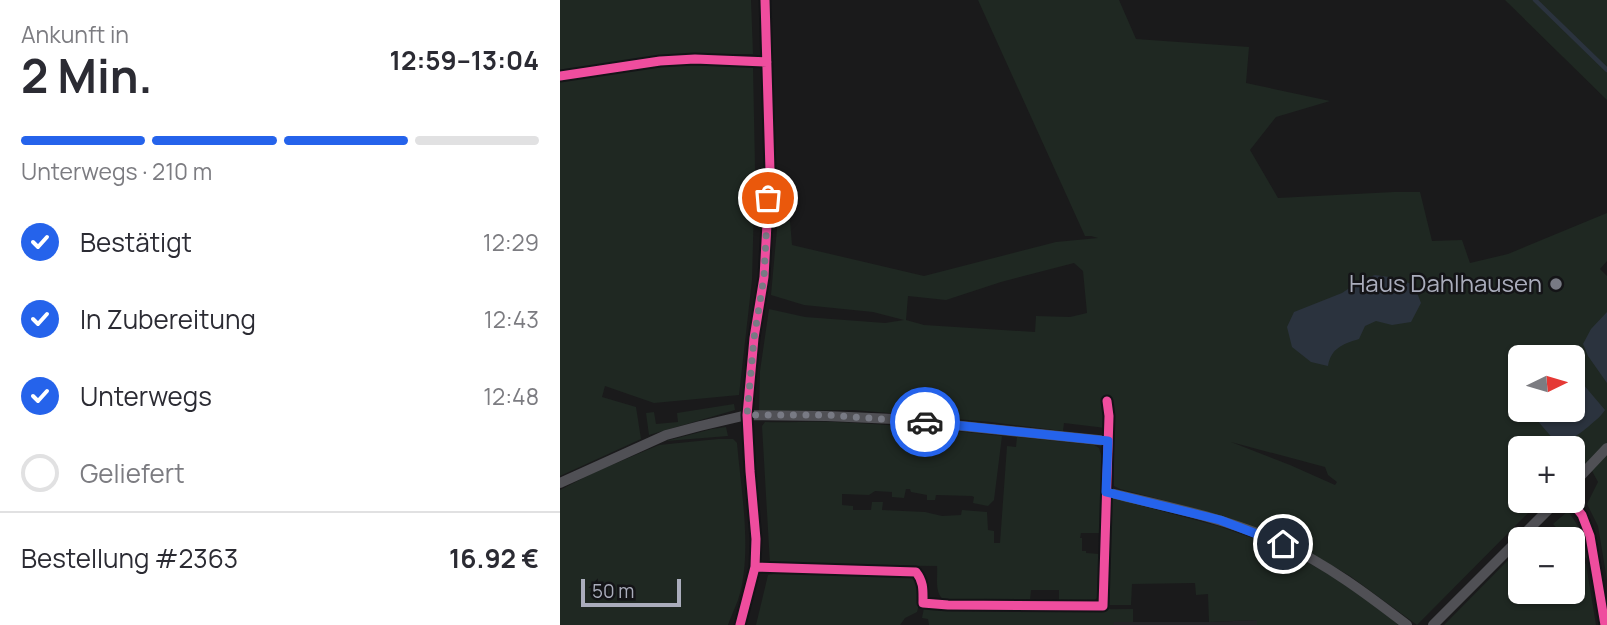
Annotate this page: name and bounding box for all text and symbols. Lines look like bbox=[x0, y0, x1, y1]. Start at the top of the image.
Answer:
text: Ankunft in bbox=[21, 18, 129, 50]
text: 12:59–13:04 bbox=[390, 42, 539, 78]
text: 2 Min. bbox=[21, 44, 153, 107]
text: Unterwegs · 210 m bbox=[21, 155, 212, 187]
pin bbox=[738, 168, 798, 228]
icon: bag bbox=[749, 179, 787, 217]
icon: check bbox=[21, 223, 59, 261]
text: Bestätigt bbox=[80, 224, 192, 260]
text: 12:29 bbox=[483, 226, 539, 258]
place label: Haus Dahlhausen bbox=[1349, 266, 1542, 299]
marker: Haus Dahlhausen bbox=[1548, 276, 1564, 292]
icon: check bbox=[21, 300, 59, 338]
text: In Zubereitung bbox=[80, 301, 256, 337]
text: 12:43 bbox=[484, 303, 539, 335]
north arrow bbox=[1508, 345, 1586, 422]
map controls bbox=[1508, 345, 1585, 604]
icon: check bbox=[21, 377, 59, 415]
text: Unterwegs bbox=[80, 378, 212, 414]
text: 12:48 bbox=[483, 380, 539, 412]
courier bbox=[890, 387, 960, 457]
icon: car bbox=[906, 403, 944, 441]
button: + bbox=[1508, 436, 1585, 513]
text: Geliefert bbox=[80, 455, 185, 491]
pin bbox=[1253, 514, 1313, 574]
icon: home bbox=[1264, 525, 1302, 563]
button: − bbox=[1508, 527, 1585, 604]
text: Bestellung #2363 bbox=[21, 540, 238, 576]
text: 16.92 € bbox=[449, 540, 539, 576]
scale bar bbox=[581, 576, 681, 608]
text: 50 m bbox=[592, 578, 634, 604]

